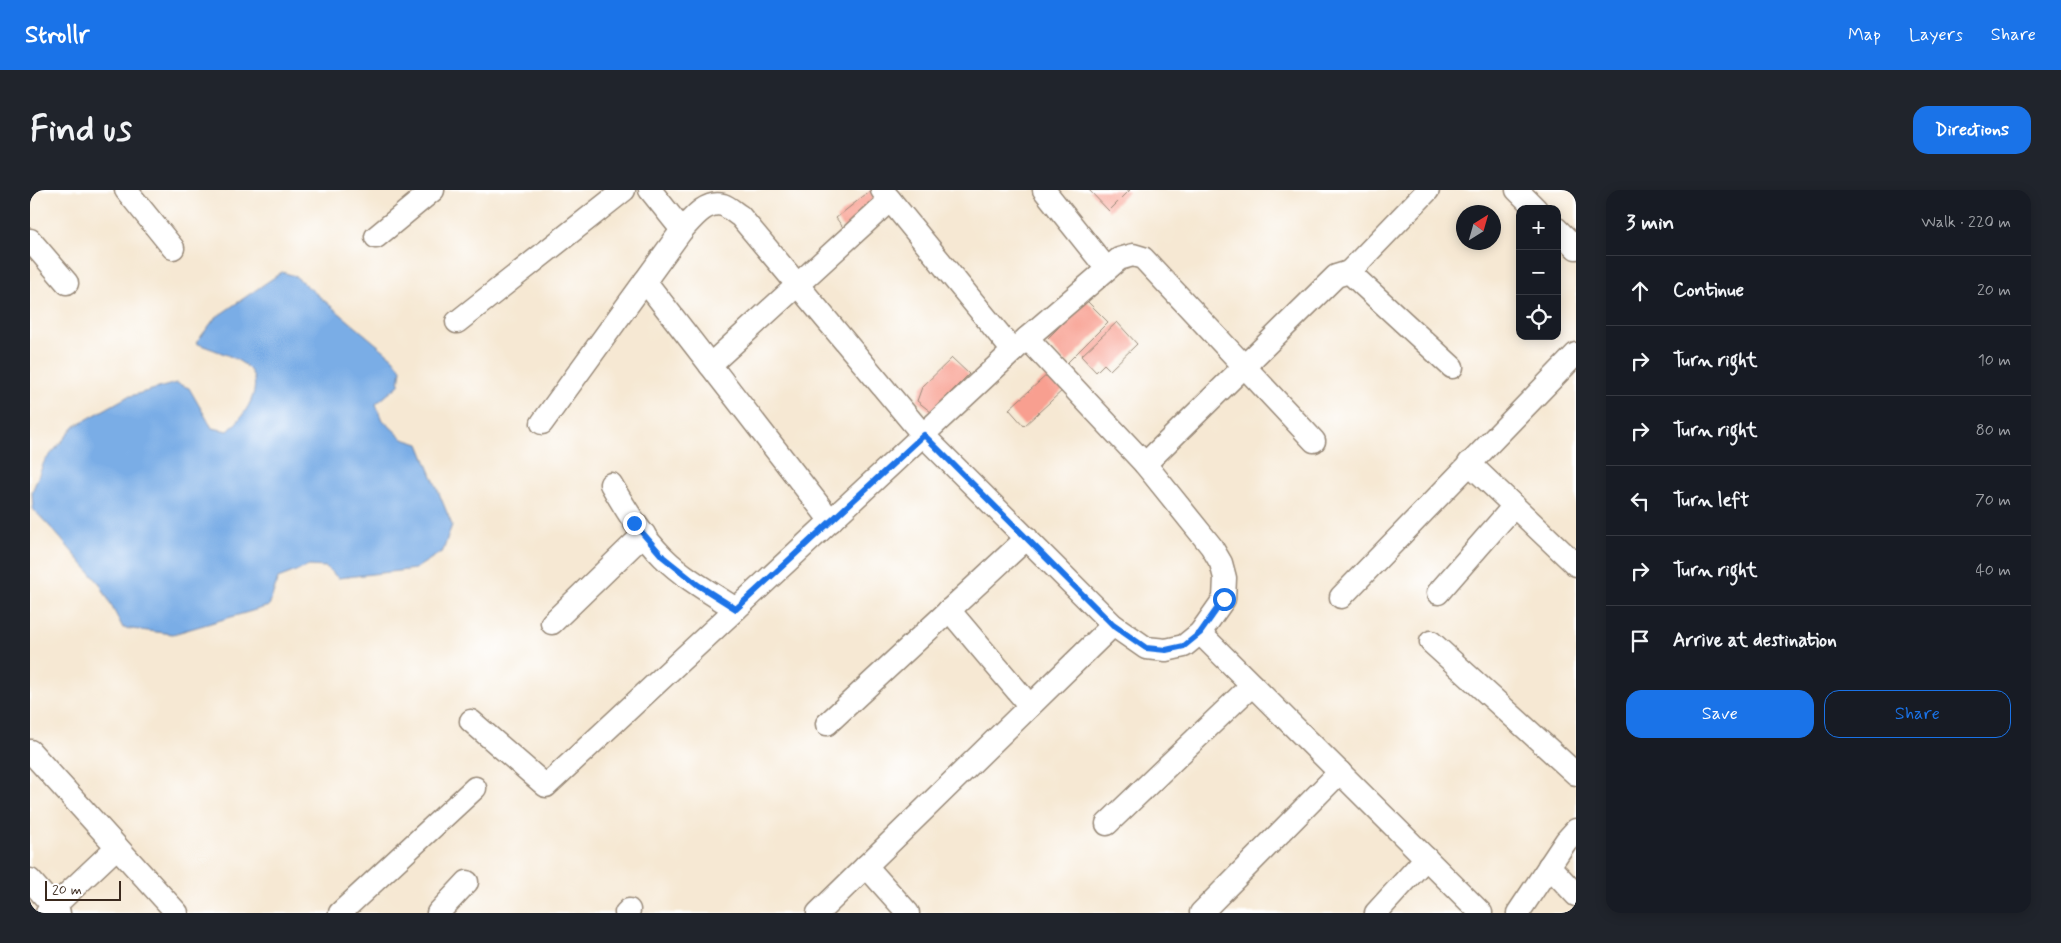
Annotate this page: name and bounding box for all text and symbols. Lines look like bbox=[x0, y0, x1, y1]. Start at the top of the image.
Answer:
text: Strollr bbox=[25, 20, 89, 51]
text: Map bbox=[1848, 23, 1881, 47]
text: Layers bbox=[1909, 23, 1963, 47]
text: Share bbox=[1991, 23, 2036, 47]
button: Directions bbox=[1913, 106, 2031, 154]
text: Find us bbox=[30, 107, 132, 153]
north arrow bbox=[1456, 205, 1501, 250]
map controls bbox=[1516, 205, 1561, 340]
button: + bbox=[1516, 205, 1561, 250]
text: 3 min bbox=[1626, 209, 1674, 237]
text: Walk · 220 m bbox=[1921, 212, 2011, 233]
button: − bbox=[1516, 250, 1561, 295]
icon: ahead bbox=[1626, 277, 1654, 305]
text: Continue bbox=[1673, 278, 1744, 303]
text: 20 m bbox=[1977, 280, 2011, 301]
button: locate bbox=[1516, 295, 1561, 340]
icon: right bbox=[1626, 347, 1654, 375]
text: Turn right bbox=[1673, 348, 1757, 373]
text: 10 m bbox=[1978, 350, 2011, 371]
icon: right bbox=[1626, 417, 1654, 445]
text: Turn right bbox=[1673, 418, 1757, 443]
text: 80 m bbox=[1976, 420, 2011, 441]
icon: left bbox=[1626, 487, 1654, 515]
text: Turn left bbox=[1673, 488, 1749, 513]
text: 70 m bbox=[1975, 490, 2011, 511]
route end bbox=[623, 512, 646, 535]
icon: right bbox=[1626, 557, 1654, 585]
text: Turn right bbox=[1673, 558, 1757, 583]
text: 40 m bbox=[1975, 560, 2011, 581]
route start bbox=[1213, 588, 1236, 611]
icon: arrive bbox=[1626, 627, 1654, 655]
text: Arrive at destination bbox=[1673, 628, 1837, 653]
button: Save bbox=[1626, 690, 1814, 738]
button: Share bbox=[1824, 690, 2011, 738]
scale bar bbox=[45, 878, 121, 901]
text: 20 m bbox=[52, 881, 82, 899]

